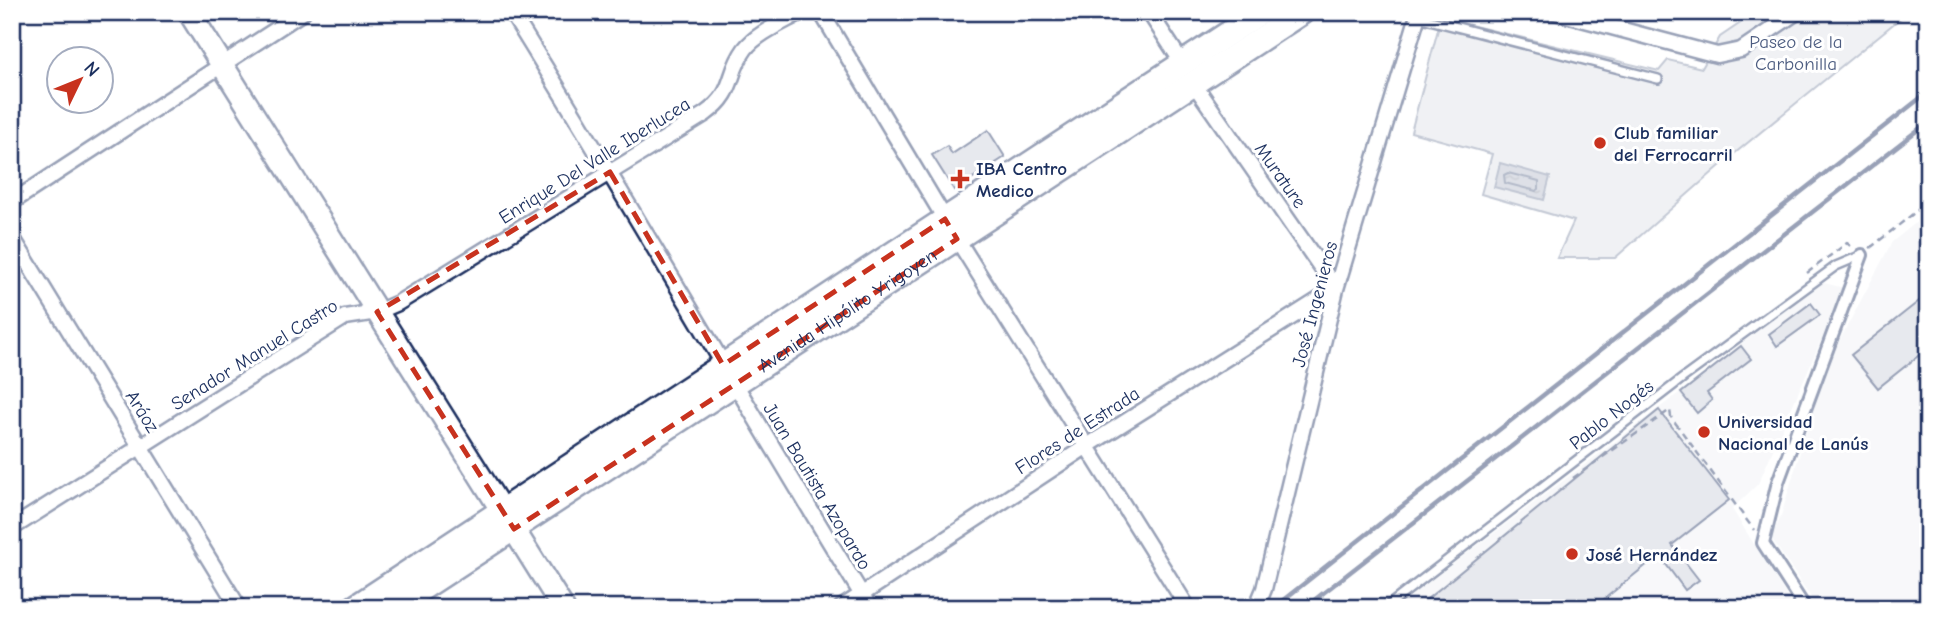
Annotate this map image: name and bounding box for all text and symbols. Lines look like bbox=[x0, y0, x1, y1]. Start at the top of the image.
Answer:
park label: Paseo de la Carbonilla bbox=[1749, 31, 1843, 75]
north arrow bbox=[46, 46, 116, 116]
text: N bbox=[79, 57, 104, 81]
street label: Enrique Del Valle Iberlucea bbox=[495, 93, 694, 229]
place label: Club familiar del Ferrocarril bbox=[1614, 122, 1733, 166]
marker: Club familiar del Ferrocarril bbox=[1592, 135, 1608, 151]
street label: Murature bbox=[1250, 139, 1311, 212]
place label: IBA Centro Medico bbox=[976, 158, 1067, 202]
marker: IBA Centro Medico bbox=[950, 169, 970, 189]
street label: José Ingenieros bbox=[1288, 239, 1342, 370]
street label: Avenida Hipólito Yrigoyen bbox=[754, 244, 941, 377]
street label: Senador Manuel Castro bbox=[167, 295, 342, 415]
street label: Pablo Nogés bbox=[1565, 375, 1658, 454]
street label: Flores de Estrada bbox=[1011, 382, 1144, 479]
street label: Aráoz bbox=[121, 386, 164, 437]
street label: Juan Bautista Azopardo bbox=[759, 399, 876, 574]
place label: Universidad Nacional de Lanús bbox=[1718, 411, 1868, 455]
marker: Universidad Nacional de Lanús bbox=[1696, 424, 1712, 440]
place label: José Hernández bbox=[1586, 544, 1717, 566]
marker: José Hernández bbox=[1564, 546, 1580, 562]

